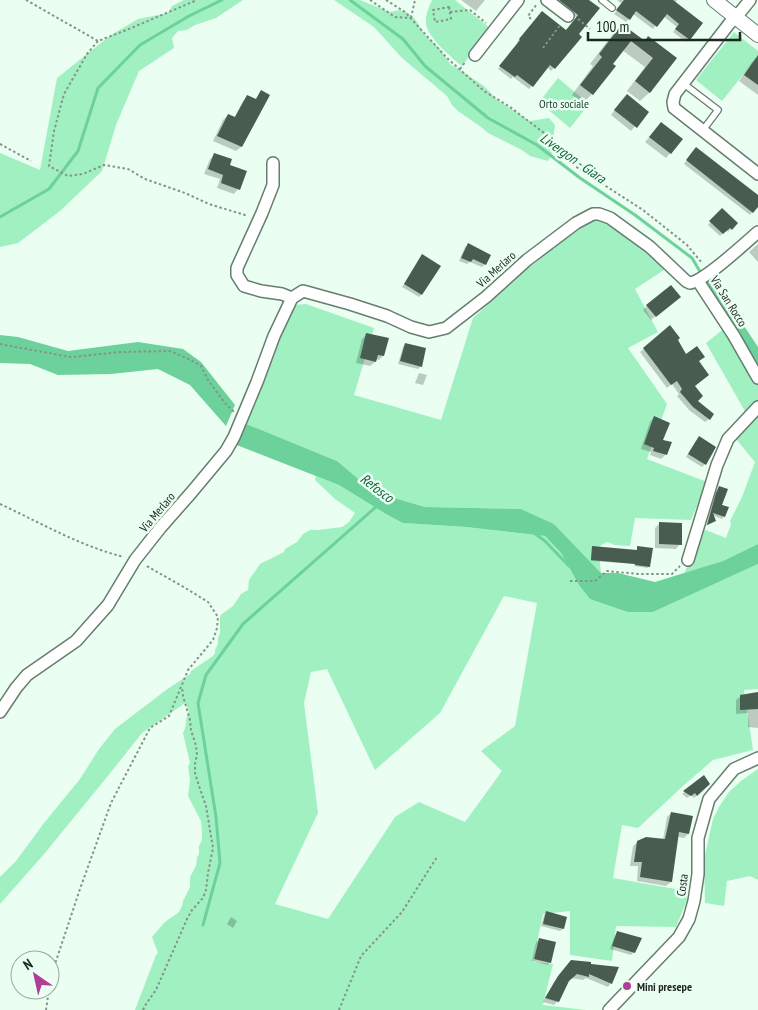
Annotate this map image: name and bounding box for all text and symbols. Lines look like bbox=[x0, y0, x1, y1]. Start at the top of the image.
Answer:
scale bar bbox=[588, 10, 740, 42]
text: 100 m bbox=[596, 17, 629, 36]
park label: Orto sociale bbox=[539, 96, 589, 111]
water label: Livergon - Giara bbox=[537, 129, 610, 188]
street label: Via Merlaro bbox=[473, 248, 519, 291]
street label: Via San Rocco bbox=[707, 272, 750, 329]
water label: Refosco bbox=[357, 470, 398, 507]
street label: Via Merlaro bbox=[135, 489, 178, 536]
street label: Costa bbox=[673, 873, 691, 897]
north arrow bbox=[10, 950, 60, 1000]
text: N bbox=[20, 955, 36, 974]
place label: Mini presepe bbox=[637, 979, 692, 994]
marker: Mini presepe bbox=[621, 980, 633, 992]

